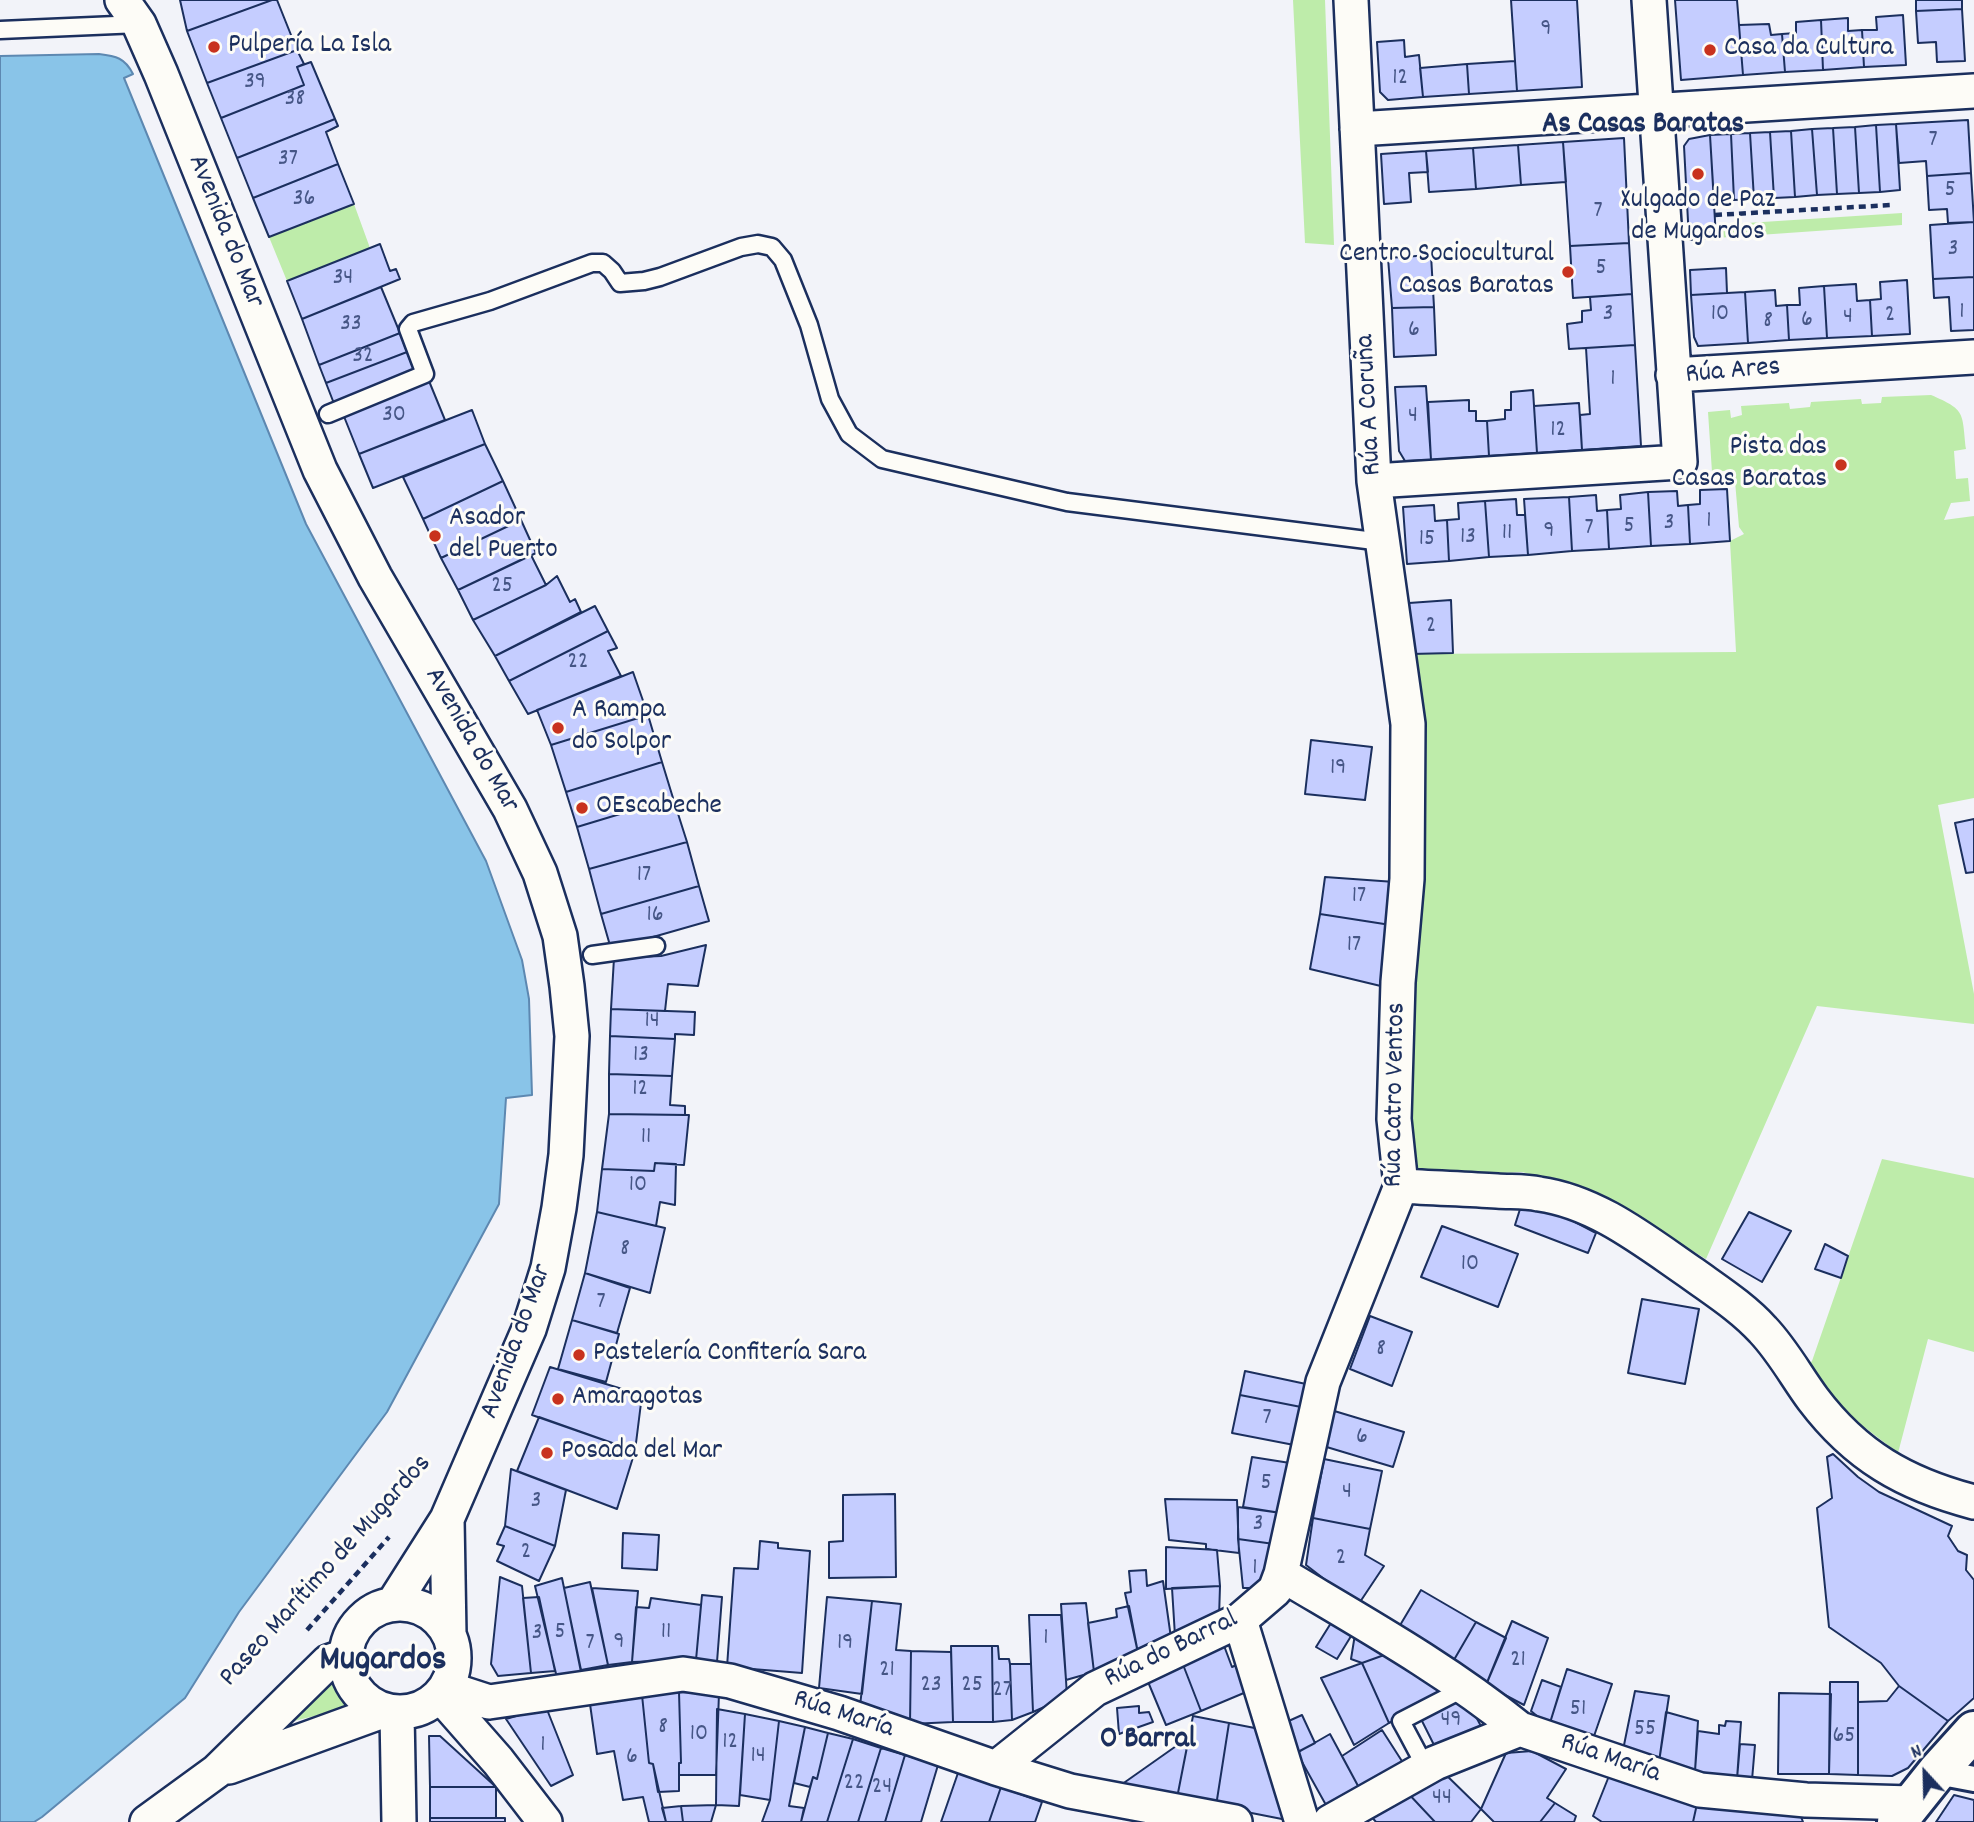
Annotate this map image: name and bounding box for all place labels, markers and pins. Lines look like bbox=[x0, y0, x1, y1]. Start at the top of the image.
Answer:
place label: Pulpería La Isla bbox=[228, 30, 391, 64]
place label: Casa da Cultura bbox=[1724, 33, 1893, 67]
marker: Pulpería La Isla bbox=[206, 39, 222, 55]
marker: Casa da Cultura bbox=[1702, 42, 1718, 58]
marker: Xulgado de Paz de Mugardos bbox=[1690, 166, 1706, 182]
place label: Xulgado de Paz de Mugardos bbox=[1621, 185, 1775, 251]
place label: Centro Sociocultural Casas Baratas bbox=[1339, 239, 1554, 305]
marker: Centro Sociocultural Casas Baratas bbox=[1560, 264, 1576, 280]
place label: Pista das Casas Baratas bbox=[1672, 432, 1827, 498]
marker: Pista das Casas Baratas bbox=[1833, 457, 1849, 473]
place label: Asador del Puerto bbox=[449, 503, 558, 569]
marker: Asador del Puerto bbox=[427, 528, 443, 544]
place label: A Rampa do Solpor bbox=[572, 695, 671, 761]
marker: A Rampa do Solpor bbox=[550, 720, 566, 736]
place label: OEscabeche bbox=[596, 791, 722, 825]
marker: OEscabeche bbox=[574, 800, 590, 816]
place label: Pastelería Confitería Sara bbox=[593, 1338, 866, 1372]
marker: Pastelería Confitería Sara bbox=[571, 1347, 587, 1363]
place label: Amaragotas bbox=[572, 1382, 703, 1416]
marker: Amaragotas bbox=[550, 1391, 566, 1407]
place label: Posada del Mar bbox=[561, 1436, 722, 1470]
marker: Posada del Mar bbox=[539, 1445, 555, 1461]

